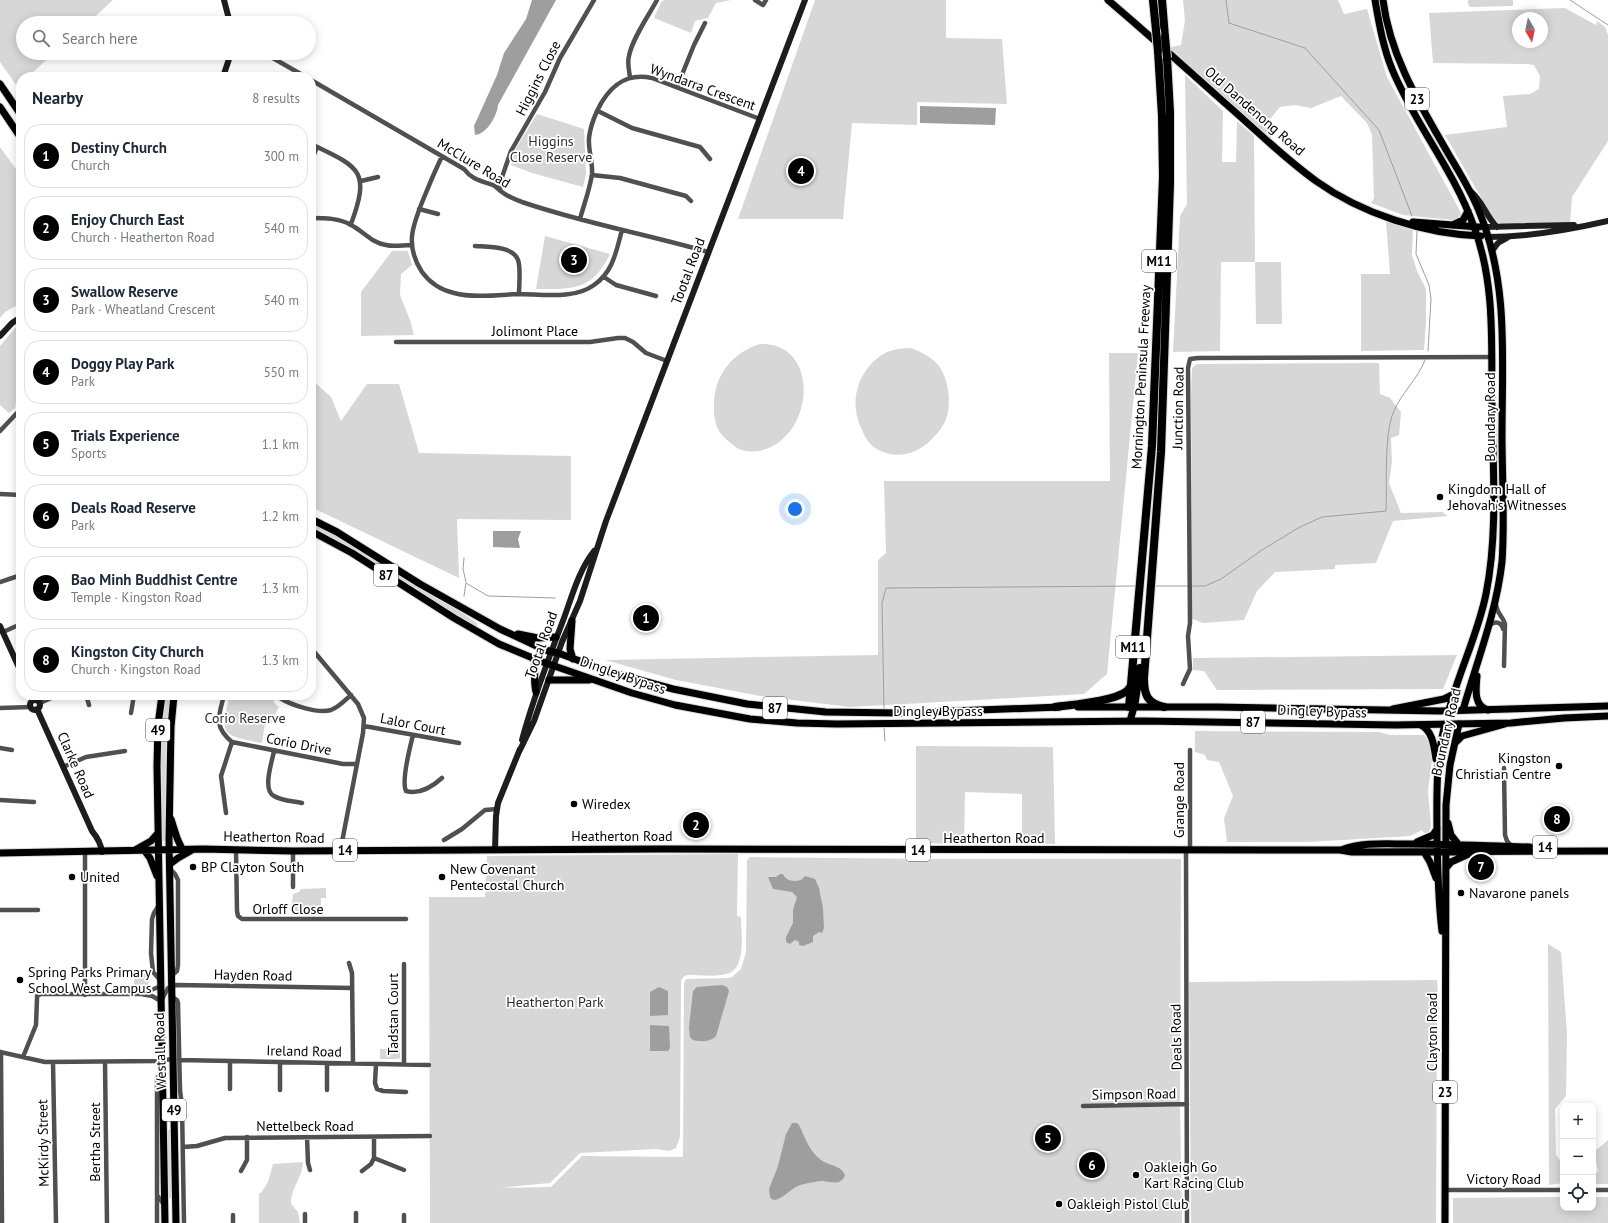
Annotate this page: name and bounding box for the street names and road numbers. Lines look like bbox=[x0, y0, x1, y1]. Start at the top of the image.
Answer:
street label: Higgins Close bbox=[511, 37, 565, 119]
street label: Wyndarra Crescent bbox=[648, 60, 759, 115]
street label: Old Dandenong Road bbox=[1201, 63, 1309, 159]
road number: 23 bbox=[1405, 88, 1429, 110]
street label: McClure Road bbox=[434, 134, 514, 192]
street label: Tootal Road bbox=[667, 235, 709, 307]
road number: M11 bbox=[1142, 250, 1176, 272]
street label: Mornington Peninsula Freeway bbox=[1127, 284, 1155, 470]
street label: Jolimont Place bbox=[491, 322, 578, 340]
street label: Junction Road bbox=[1168, 367, 1188, 450]
street label: Boundary Road bbox=[1481, 372, 1499, 462]
road number: 87 bbox=[374, 564, 398, 586]
street label: Tootal Road bbox=[521, 609, 561, 681]
road number: M11 bbox=[1116, 636, 1150, 658]
street label: Dingley Bypass bbox=[578, 652, 668, 698]
street label: Boundary Road bbox=[1427, 686, 1465, 778]
road number: 87 bbox=[763, 697, 787, 719]
street label: Dingley Bypass bbox=[1277, 700, 1367, 722]
street label: Dingley Bypass bbox=[893, 702, 983, 720]
street label: Lalor Court bbox=[379, 709, 448, 739]
road number: 87 bbox=[1241, 711, 1265, 733]
road number: 49 bbox=[146, 719, 170, 741]
street label: Clarke Road bbox=[53, 729, 99, 801]
street label: Corio Drive bbox=[265, 729, 333, 759]
street label: Grange Road bbox=[1170, 762, 1188, 838]
street label: Heatherton Road bbox=[223, 827, 325, 847]
street label: Heatherton Road bbox=[571, 827, 673, 845]
street label: Heatherton Road bbox=[943, 829, 1045, 847]
road number: 14 bbox=[1533, 836, 1557, 858]
road number: 14 bbox=[333, 839, 357, 861]
road number: 14 bbox=[906, 839, 930, 861]
street label: Orloff Close bbox=[252, 900, 324, 918]
street label: Hayden Road bbox=[214, 965, 292, 985]
street label: Tadstan Court bbox=[384, 973, 402, 1055]
street label: Clayton Road bbox=[1423, 993, 1441, 1071]
street label: Deals Road bbox=[1166, 1004, 1186, 1070]
street label: Westall Road bbox=[150, 1012, 170, 1090]
street label: Ireland Road bbox=[266, 1041, 342, 1061]
road number: 23 bbox=[1433, 1081, 1457, 1103]
street label: Simpson Road bbox=[1092, 1084, 1176, 1104]
street label: McKirdy Street bbox=[33, 1099, 53, 1187]
road number: 49 bbox=[162, 1099, 186, 1121]
street label: Bertha Street bbox=[86, 1102, 104, 1182]
street label: Nettelbeck Road bbox=[256, 1117, 354, 1135]
street label: Victory Road bbox=[1466, 1170, 1541, 1188]

